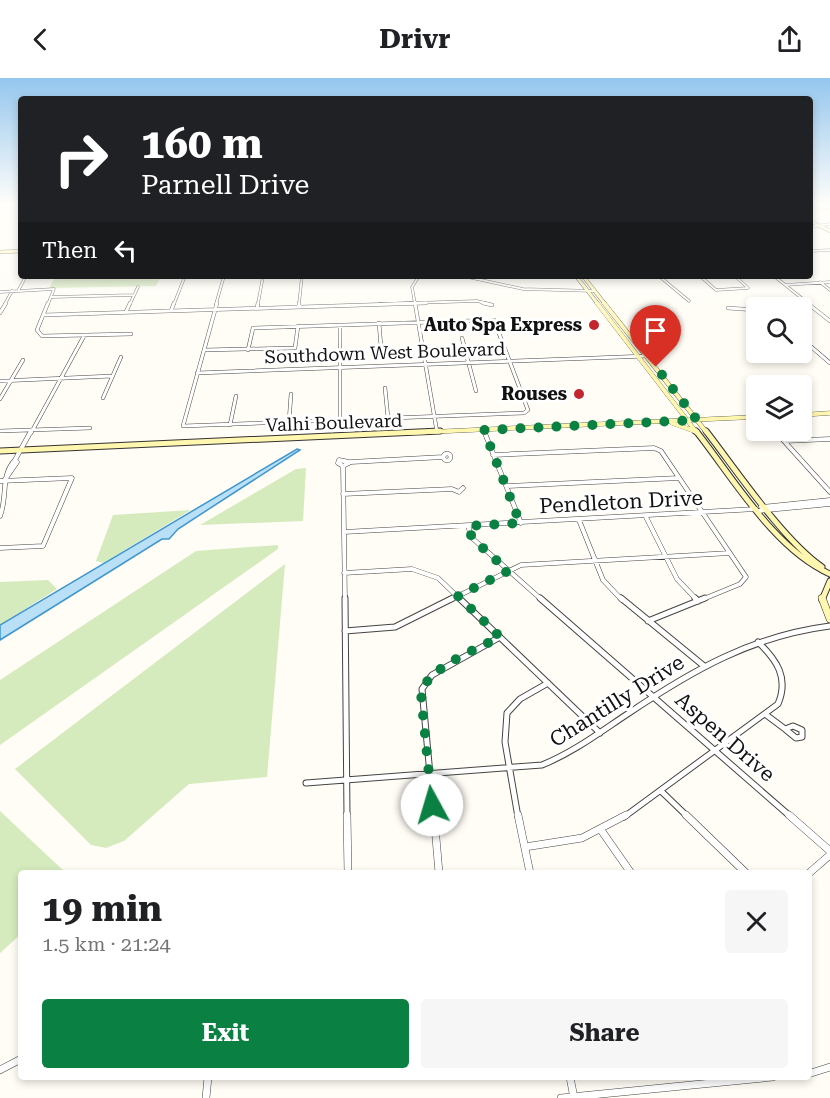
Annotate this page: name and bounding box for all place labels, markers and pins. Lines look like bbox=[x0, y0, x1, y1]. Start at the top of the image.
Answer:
pin bbox=[630, 305, 681, 367]
place label: Auto Spa Express bbox=[424, 314, 582, 335]
marker: Auto Spa Express bbox=[587, 318, 601, 332]
place label: Rouses bbox=[501, 383, 567, 404]
marker: Rouses bbox=[572, 387, 586, 401]

